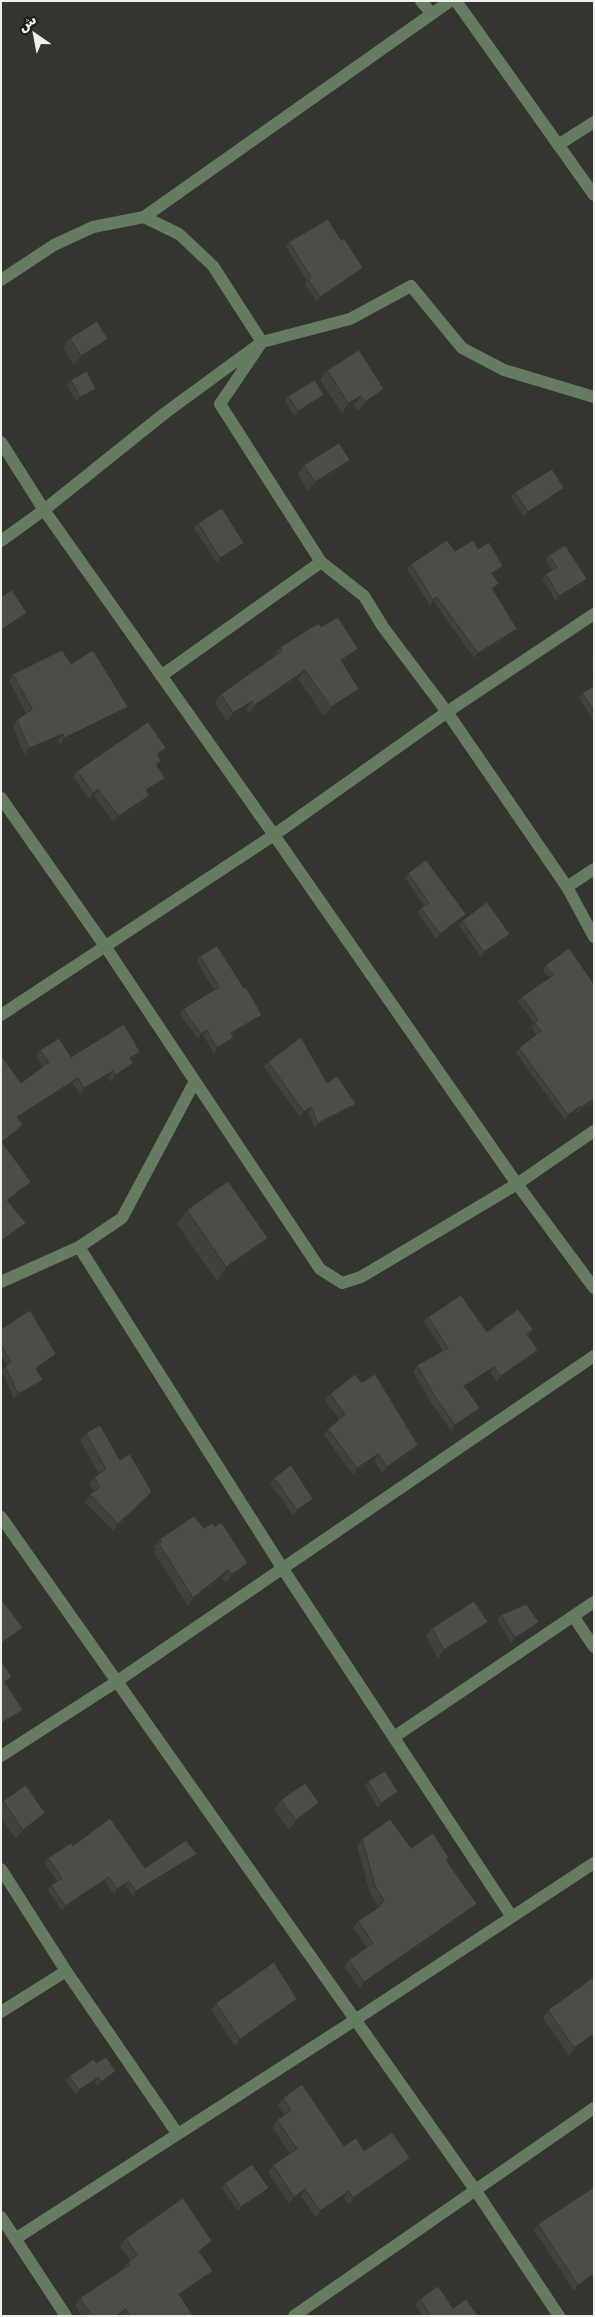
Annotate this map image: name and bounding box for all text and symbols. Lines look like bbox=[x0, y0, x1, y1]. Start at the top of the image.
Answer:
north arrow bbox=[10, 10, 60, 60]
text: ش bbox=[14, 10, 39, 34]

